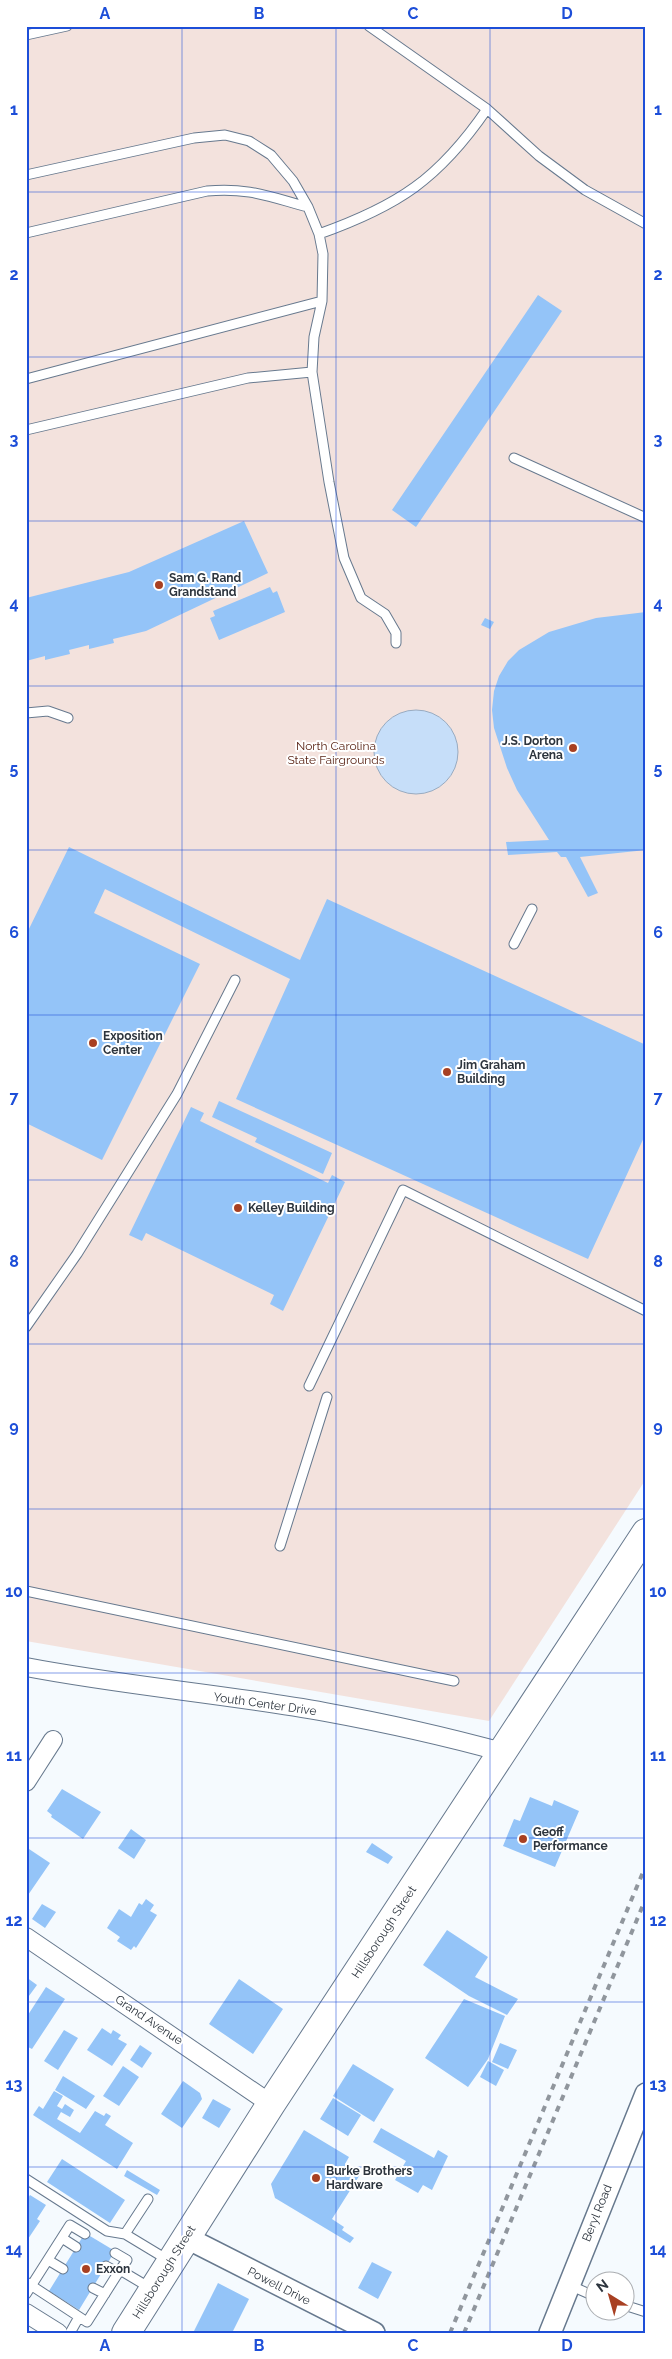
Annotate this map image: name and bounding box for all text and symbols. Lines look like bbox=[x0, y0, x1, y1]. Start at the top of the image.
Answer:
text: A bbox=[100, 4, 111, 23]
text: B bbox=[254, 4, 265, 23]
text: C bbox=[408, 4, 419, 23]
text: D bbox=[561, 4, 573, 23]
text: 1 bbox=[10, 100, 18, 119]
text: 1 bbox=[654, 100, 662, 119]
text: 2 bbox=[9, 265, 19, 284]
text: 2 bbox=[653, 265, 663, 284]
text: 3 bbox=[10, 430, 19, 449]
text: 3 bbox=[654, 430, 663, 449]
place label: Sam G. Rand Grandstand bbox=[169, 571, 242, 599]
marker: Sam G. Rand Grandstand bbox=[153, 579, 165, 591]
text: 4 bbox=[9, 594, 19, 613]
text: 4 bbox=[653, 594, 663, 613]
place label: J.S. Dorton Arena bbox=[502, 734, 563, 762]
park label: North Carolina State Fairgrounds bbox=[287, 739, 385, 767]
marker: J.S. Dorton Arena bbox=[567, 742, 579, 754]
text: 5 bbox=[10, 759, 19, 778]
text: 5 bbox=[654, 759, 663, 778]
text: 6 bbox=[9, 923, 19, 942]
text: 6 bbox=[653, 923, 663, 942]
place label: Exposition Center bbox=[103, 1029, 163, 1057]
marker: Exposition Center bbox=[87, 1037, 99, 1049]
place label: Jim Graham Building bbox=[457, 1058, 526, 1086]
marker: Jim Graham Building bbox=[441, 1066, 453, 1078]
text: 7 bbox=[10, 1088, 19, 1107]
text: 7 bbox=[654, 1088, 663, 1107]
place label: Kelley Building bbox=[248, 1201, 335, 1215]
marker: Kelley Building bbox=[232, 1202, 244, 1214]
text: 8 bbox=[9, 1252, 19, 1271]
text: 8 bbox=[653, 1252, 663, 1271]
text: 9 bbox=[9, 1417, 19, 1436]
text: 9 bbox=[653, 1417, 663, 1436]
text: 10 bbox=[5, 1582, 23, 1601]
text: 10 bbox=[649, 1582, 667, 1601]
street label: Youth Center Drive bbox=[213, 1690, 317, 1718]
text: 11 bbox=[6, 1746, 22, 1765]
text: 11 bbox=[650, 1746, 666, 1765]
place label: Geoff Performance bbox=[533, 1825, 608, 1853]
marker: Geoff Performance bbox=[517, 1833, 529, 1845]
street label: Hillsborough Street bbox=[349, 1883, 419, 1981]
text: 12 bbox=[6, 1911, 22, 1930]
text: 12 bbox=[650, 1911, 666, 1930]
street label: Grand Avenue bbox=[113, 1992, 185, 2048]
text: 13 bbox=[6, 2075, 22, 2094]
text: 13 bbox=[650, 2075, 666, 2094]
place label: Burke Brothers Hardware bbox=[326, 2164, 412, 2192]
marker: Burke Brothers Hardware bbox=[310, 2172, 322, 2184]
street label: Beryl Road bbox=[579, 2182, 615, 2244]
street label: Hillsborough Street bbox=[130, 2223, 198, 2321]
text: 14 bbox=[5, 2240, 23, 2259]
text: 14 bbox=[649, 2240, 667, 2259]
place label: Exxon bbox=[96, 2262, 130, 2276]
marker: Exxon bbox=[80, 2263, 92, 2275]
street label: Powell Drive bbox=[245, 2264, 313, 2308]
north arrow bbox=[584, 2272, 634, 2322]
text: N bbox=[593, 2276, 611, 2295]
text: A bbox=[100, 2336, 111, 2355]
text: B bbox=[254, 2336, 265, 2355]
text: C bbox=[408, 2336, 419, 2355]
text: D bbox=[561, 2336, 573, 2355]

